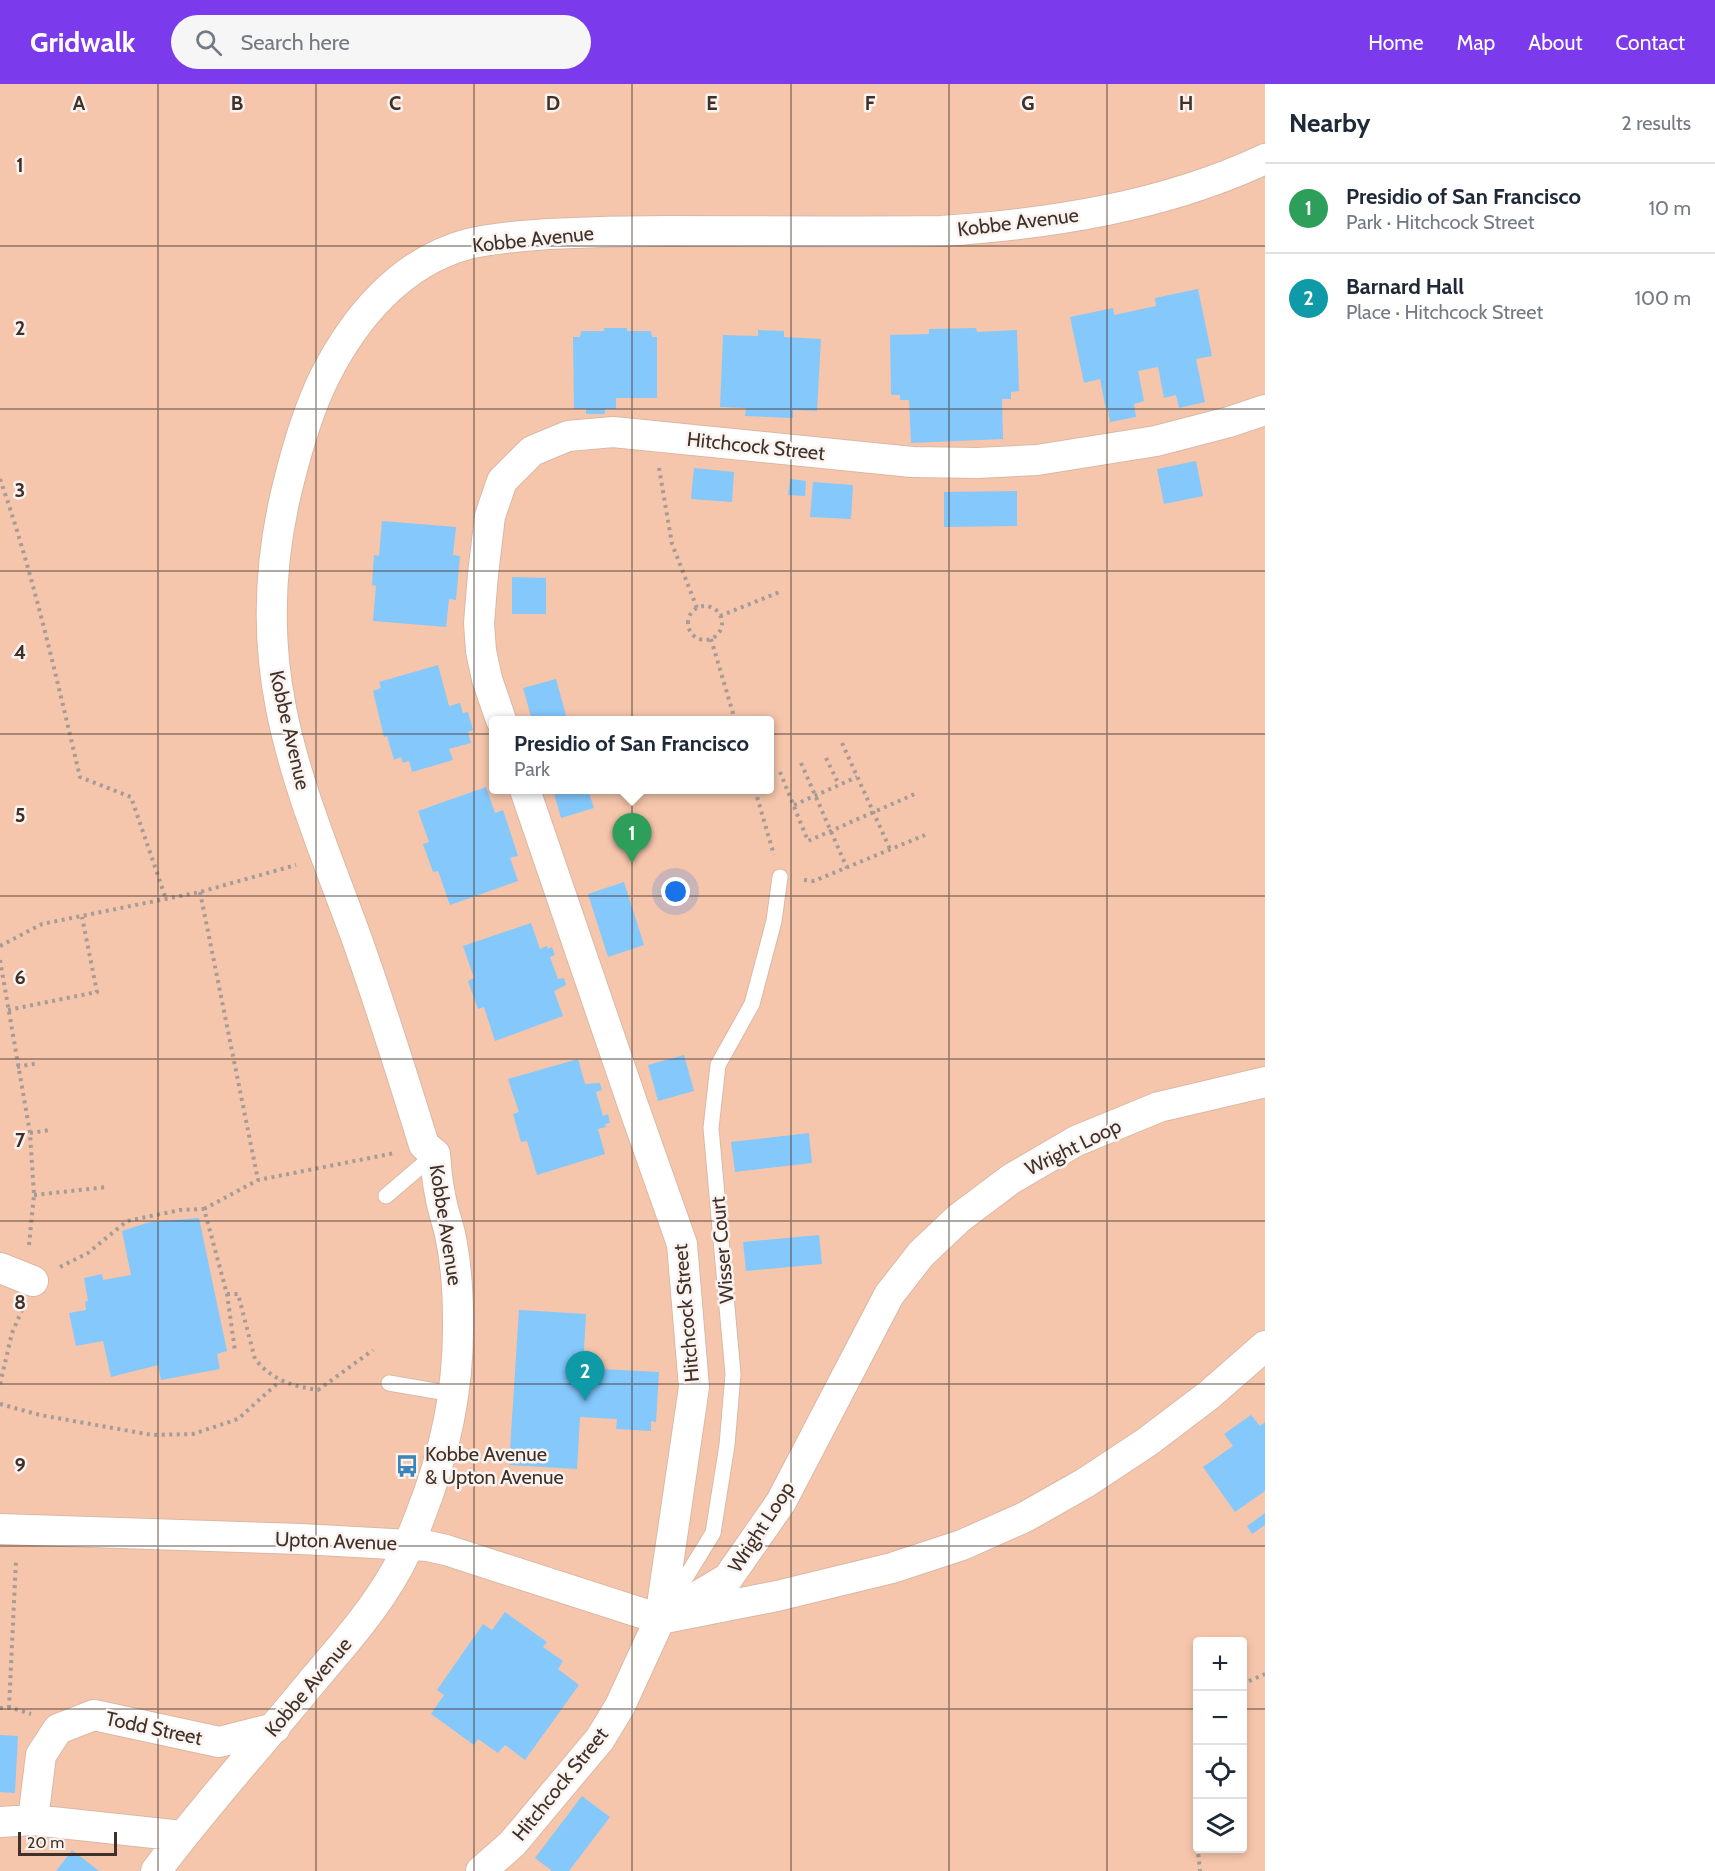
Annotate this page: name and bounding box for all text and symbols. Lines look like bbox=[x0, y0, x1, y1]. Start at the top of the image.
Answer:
search box bbox=[171, 15, 591, 69]
text: Gridwalk bbox=[30, 25, 135, 59]
icon: search bbox=[192, 26, 225, 59]
text: Search here bbox=[240, 29, 350, 56]
text: Home bbox=[1368, 30, 1424, 55]
text: Map bbox=[1457, 30, 1495, 55]
text: About bbox=[1528, 30, 1582, 55]
text: Contact bbox=[1615, 30, 1685, 55]
text: A bbox=[73, 91, 86, 115]
text: B bbox=[231, 91, 243, 115]
text: C bbox=[389, 91, 401, 115]
text: D bbox=[546, 91, 560, 115]
text: E bbox=[706, 91, 718, 115]
text: F bbox=[865, 91, 876, 115]
text: G bbox=[1021, 91, 1035, 115]
text: H bbox=[1179, 91, 1193, 115]
text: Nearby bbox=[1289, 107, 1370, 139]
text: 2 results bbox=[1621, 111, 1691, 135]
text: 1 bbox=[16, 153, 24, 177]
text: Presidio of San Francisco bbox=[1346, 183, 1581, 210]
text: 1 bbox=[1305, 196, 1312, 220]
text: 10 m bbox=[1648, 196, 1691, 220]
street label: Kobbe Avenue bbox=[956, 203, 1080, 241]
text: Park · Hitchcock Street bbox=[1346, 210, 1534, 234]
street label: Kobbe Avenue bbox=[471, 221, 595, 257]
text: Barnard Hall bbox=[1346, 273, 1464, 300]
text: 2 bbox=[1303, 286, 1314, 310]
text: 100 m bbox=[1635, 286, 1691, 310]
text: Place · Hitchcock Street bbox=[1346, 300, 1543, 324]
text: 2 bbox=[15, 316, 25, 340]
street label: Hitchcock Street bbox=[686, 427, 826, 465]
text: 3 bbox=[15, 478, 25, 502]
text: 4 bbox=[14, 640, 26, 664]
street label: Kobbe Avenue bbox=[265, 668, 315, 792]
popup bbox=[489, 716, 774, 794]
text: Presidio of San Francisco bbox=[514, 730, 749, 757]
text: Park bbox=[514, 757, 550, 781]
text: 5 bbox=[15, 803, 25, 827]
pin: 1 bbox=[612, 814, 652, 863]
your location bbox=[661, 877, 690, 906]
text: 6 bbox=[14, 965, 26, 989]
street label: Wright Loop bbox=[1021, 1113, 1125, 1181]
text: 7 bbox=[15, 1128, 26, 1152]
street label: Kobbe Avenue bbox=[425, 1163, 467, 1287]
street label: Wisser Court bbox=[705, 1195, 739, 1304]
street label: Hitchcock Street bbox=[668, 1243, 704, 1383]
text: 8 bbox=[14, 1290, 26, 1314]
pin: 2 bbox=[566, 1352, 604, 1401]
place label: Kobbe Avenue & Upton Avenue bbox=[425, 1442, 564, 1489]
text: 9 bbox=[14, 1453, 26, 1477]
bus stop icon: Kobbe Avenue & Upton Avenue bbox=[394, 1453, 420, 1479]
street label: Wright Loop bbox=[723, 1477, 799, 1577]
street label: Upton Avenue bbox=[275, 1527, 397, 1555]
street label: Kobbe Avenue bbox=[260, 1633, 356, 1741]
map controls bbox=[1193, 1637, 1247, 1853]
button: + bbox=[1193, 1637, 1247, 1691]
button: − bbox=[1193, 1691, 1247, 1745]
street label: Todd Street bbox=[103, 1706, 205, 1750]
street label: Hitchcock Street bbox=[507, 1722, 613, 1845]
button: locate bbox=[1193, 1745, 1247, 1799]
button: layers bbox=[1193, 1799, 1247, 1853]
scale bar bbox=[18, 1829, 117, 1856]
text: 20 m bbox=[27, 1833, 64, 1852]

